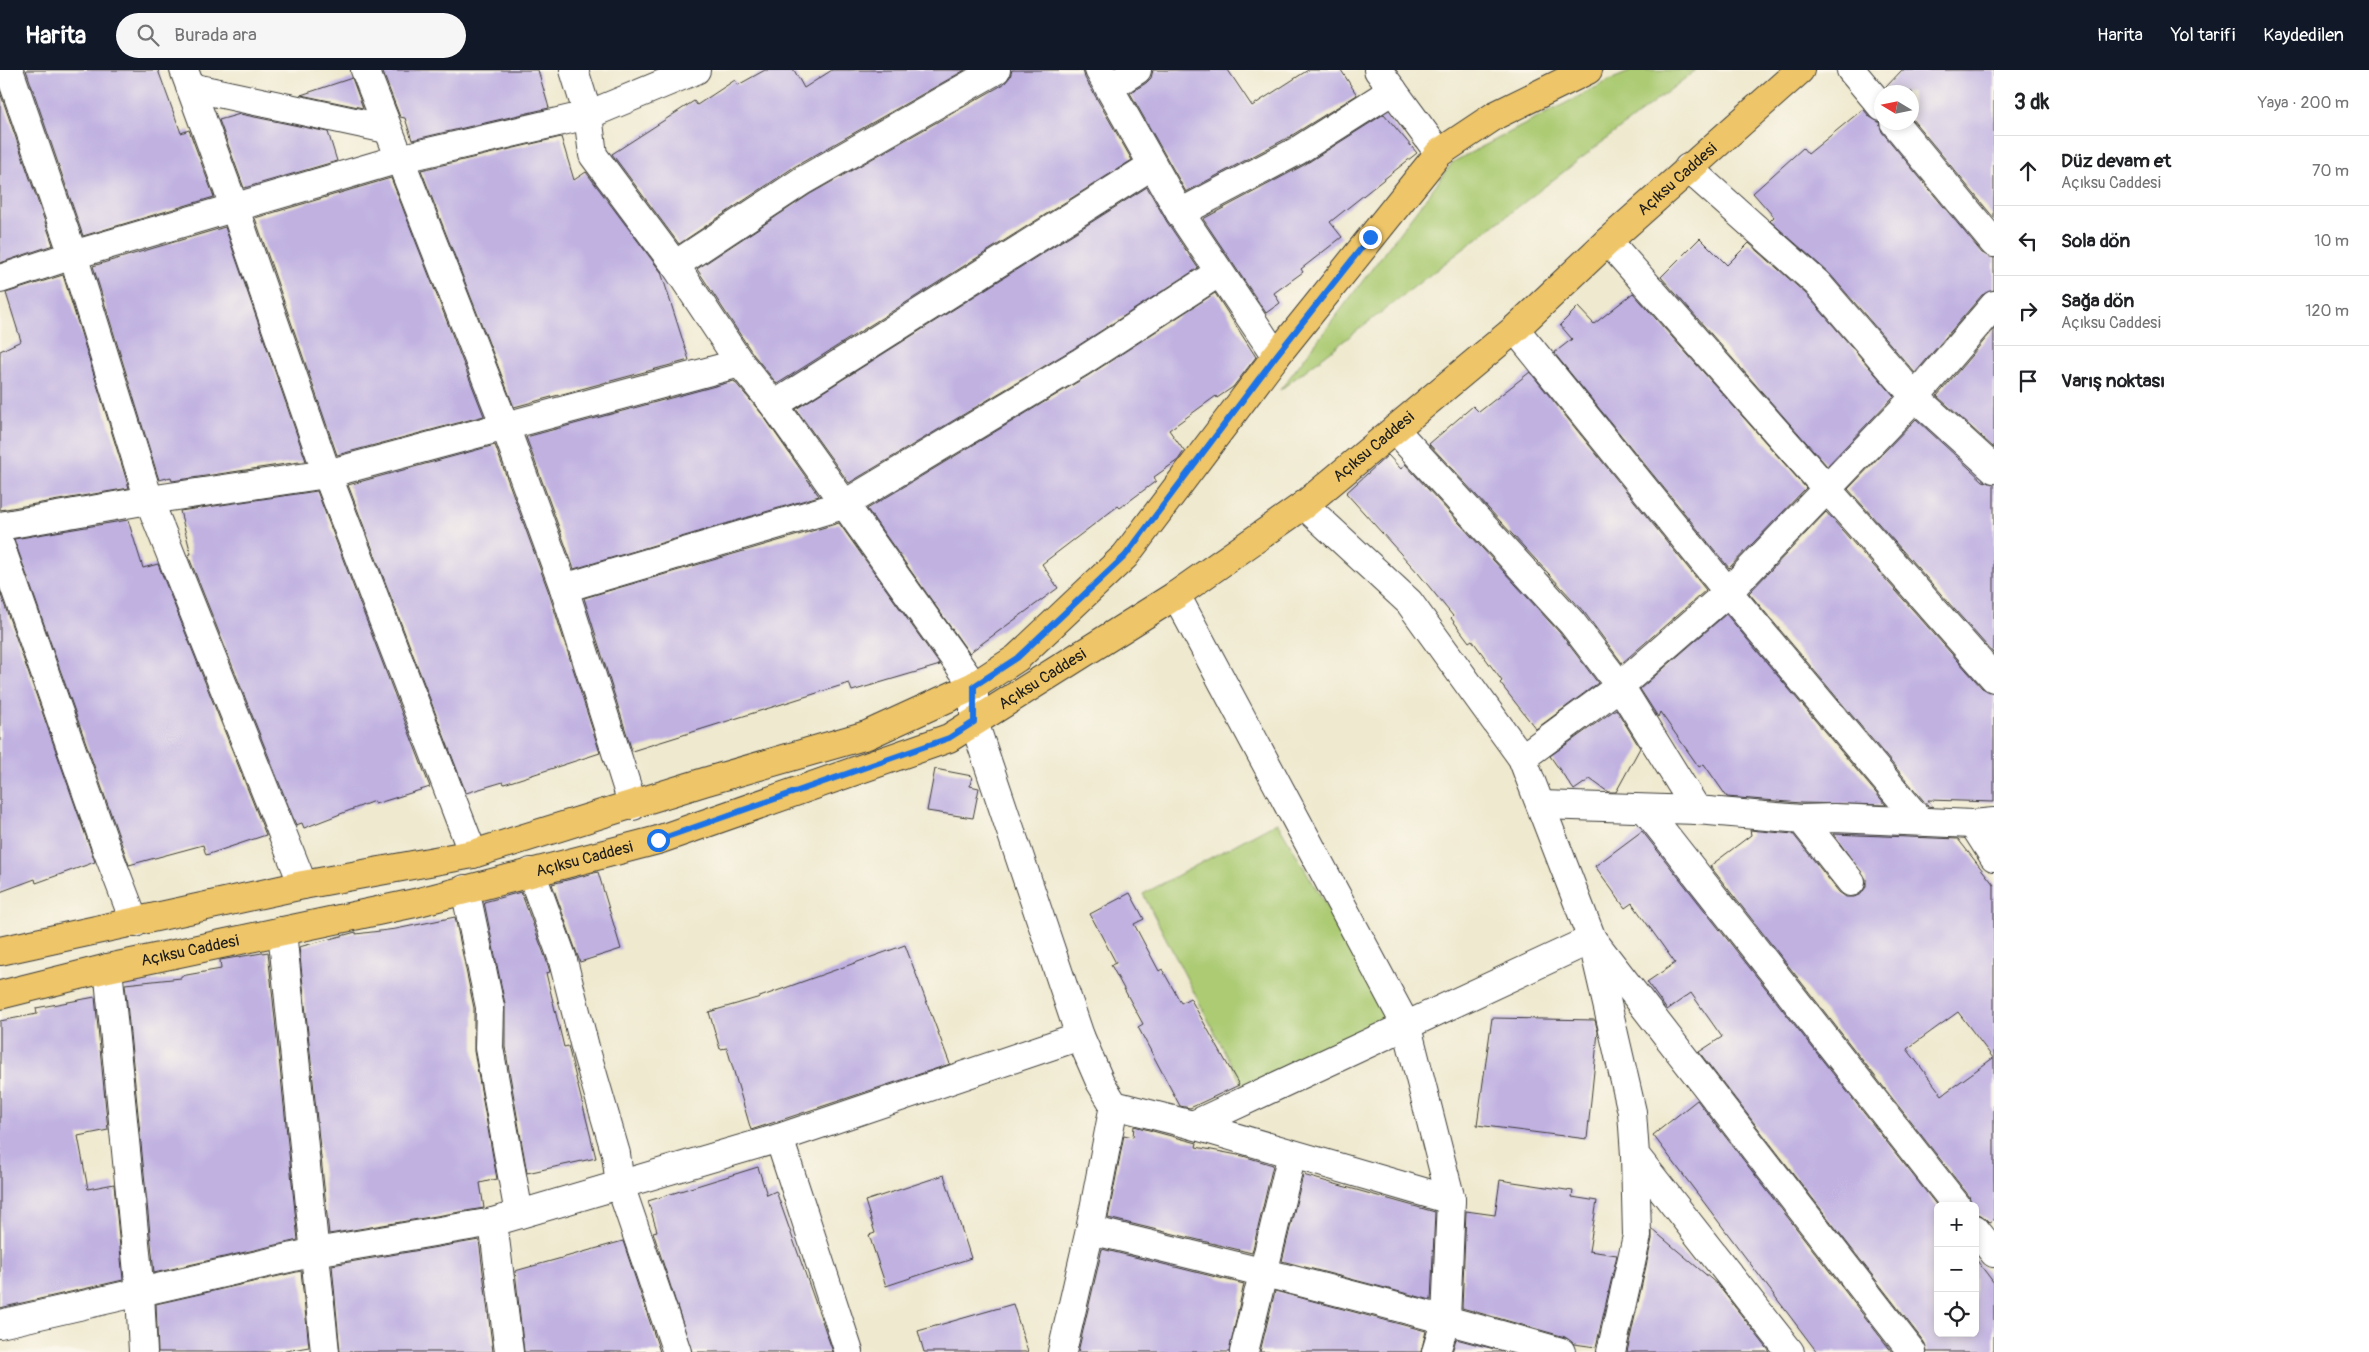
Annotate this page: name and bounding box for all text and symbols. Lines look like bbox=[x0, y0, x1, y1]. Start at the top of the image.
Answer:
search box bbox=[116, 13, 466, 58]
text: Harita bbox=[25, 21, 86, 50]
icon: search bbox=[134, 21, 162, 49]
text: Burada ara bbox=[174, 23, 257, 47]
text: Harita bbox=[2097, 24, 2143, 47]
text: Yol tarifi bbox=[2171, 24, 2235, 47]
text: Kaydedilen bbox=[2263, 24, 2344, 47]
north arrow bbox=[1874, 85, 1919, 130]
text: 3 dk bbox=[2014, 89, 2049, 116]
text: Yaya · 200 m bbox=[2258, 93, 2349, 113]
street label: Açıksu Caddesi bbox=[1633, 138, 1722, 220]
text: Düz devam et bbox=[2061, 149, 2171, 173]
icon: ahead bbox=[2014, 157, 2042, 185]
text: 70 m bbox=[2312, 161, 2349, 181]
text: Açıksu Caddesi bbox=[2061, 173, 2161, 193]
route end bbox=[1359, 226, 1382, 249]
icon: left bbox=[2014, 227, 2042, 255]
text: Sola dön bbox=[2061, 229, 2130, 253]
text: 10 m bbox=[2314, 231, 2349, 251]
text: Sağa dön bbox=[2061, 289, 2134, 313]
icon: right bbox=[2014, 297, 2042, 325]
text: 120 m bbox=[2305, 301, 2349, 321]
text: Açıksu Caddesi bbox=[2061, 313, 2161, 333]
icon: arrive bbox=[2014, 367, 2042, 395]
text: Varış noktası bbox=[2061, 369, 2165, 393]
street label: Açıksu Caddesi bbox=[1329, 407, 1419, 487]
street label: Açıksu Caddesi bbox=[995, 644, 1090, 714]
route start bbox=[647, 829, 670, 852]
street label: Açıksu Caddesi bbox=[533, 837, 635, 881]
street label: Açıksu Caddesi bbox=[139, 930, 241, 971]
map controls bbox=[1934, 1202, 1979, 1337]
button: + bbox=[1934, 1202, 1979, 1247]
button: − bbox=[1934, 1247, 1979, 1292]
button: locate bbox=[1934, 1292, 1979, 1337]

